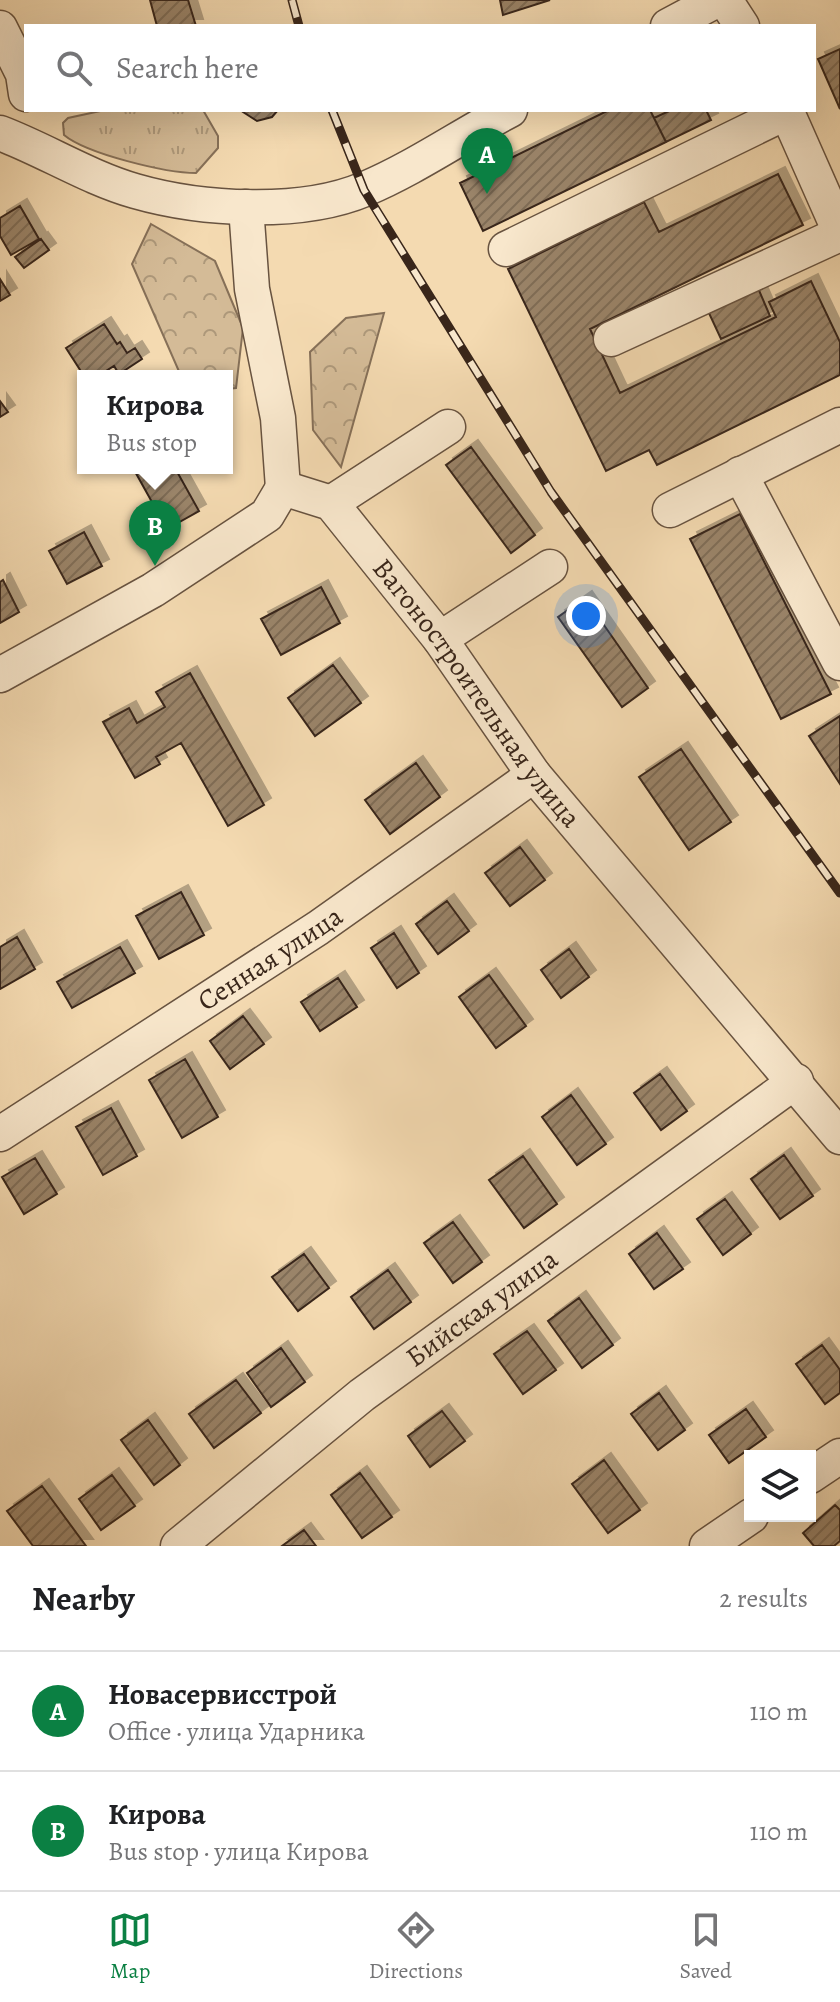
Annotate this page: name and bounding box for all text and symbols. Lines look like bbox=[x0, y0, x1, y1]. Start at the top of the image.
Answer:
search box bbox=[24, 24, 816, 112]
icon: search bbox=[52, 46, 96, 90]
text: Search here bbox=[116, 48, 259, 88]
pin: A bbox=[461, 128, 513, 194]
popup bbox=[77, 370, 233, 474]
text: Кирова bbox=[106, 385, 204, 425]
text: Bus stop bbox=[106, 425, 197, 460]
pin: B bbox=[129, 500, 181, 566]
street label: Вагоностроительная улица bbox=[364, 551, 590, 836]
your location bbox=[566, 596, 606, 636]
street label: Сенная улица bbox=[190, 897, 350, 1020]
street label: Бийская улица bbox=[398, 1240, 566, 1376]
map controls bbox=[744, 1450, 816, 1522]
button: layers bbox=[744, 1450, 816, 1522]
text: Nearby bbox=[32, 1575, 135, 1622]
text: 2 results bbox=[719, 1581, 808, 1616]
text: Новасервисстрой bbox=[108, 1674, 337, 1714]
text: A bbox=[50, 1694, 66, 1729]
text: 110 m bbox=[750, 1694, 808, 1729]
text: Office · улица Ударника bbox=[108, 1714, 365, 1749]
text: Кирова bbox=[108, 1794, 206, 1834]
text: B bbox=[50, 1814, 66, 1849]
text: 110 m bbox=[750, 1814, 808, 1849]
text: Bus stop · улица Кирова bbox=[108, 1834, 369, 1869]
tab: Map bbox=[108, 1908, 152, 1986]
tab: Directions bbox=[369, 1908, 463, 1986]
tab: Saved bbox=[680, 1908, 732, 1986]

